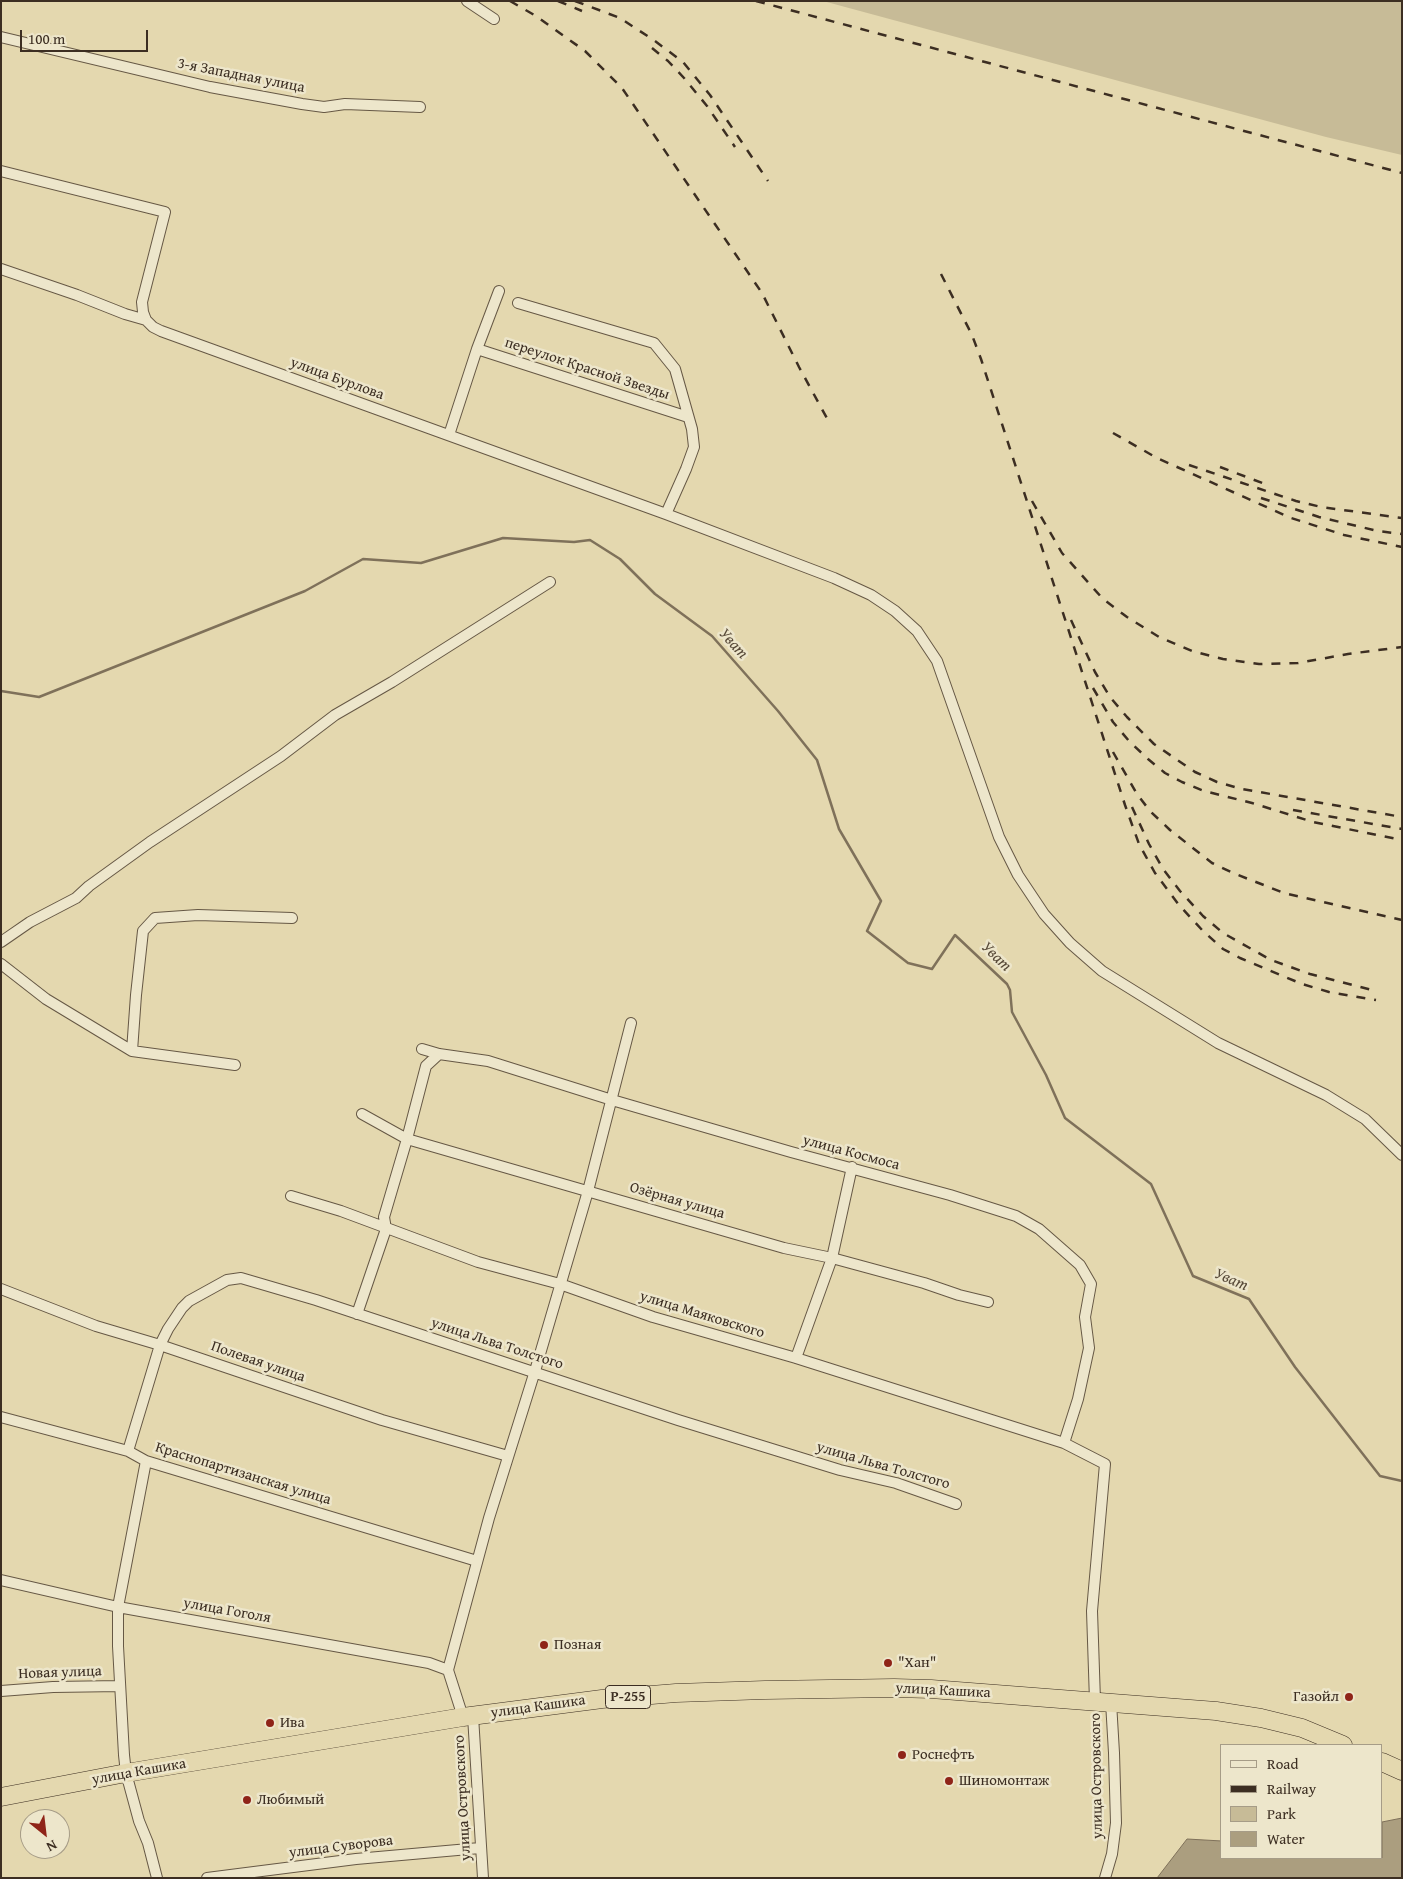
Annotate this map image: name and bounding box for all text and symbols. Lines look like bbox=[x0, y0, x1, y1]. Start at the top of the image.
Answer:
scale bar bbox=[22, 20, 150, 52]
text: 100 m bbox=[28, 28, 65, 49]
street label: 3-я Западная улица bbox=[176, 55, 306, 97]
street label: переулок Красной Звезды bbox=[502, 334, 672, 404]
street label: улица Бурлова bbox=[288, 354, 386, 404]
water label: Уват bbox=[714, 625, 752, 663]
water label: Уват bbox=[977, 938, 1015, 976]
street label: улица Космоса bbox=[801, 1131, 901, 1175]
street label: Озёрная улица bbox=[627, 1179, 727, 1223]
water label: Уват bbox=[1211, 1264, 1251, 1296]
street label: улица Маяковского bbox=[638, 1287, 766, 1343]
street label: улица Льва Толстого bbox=[429, 1314, 565, 1374]
street label: Полевая улица bbox=[209, 1337, 307, 1387]
street label: улица Льва Толстого bbox=[814, 1438, 952, 1494]
street label: Краснопартизанская улица bbox=[153, 1439, 333, 1509]
street label: улица Гоголя bbox=[182, 1594, 272, 1628]
place label: Позная bbox=[554, 1636, 601, 1654]
marker: Позная bbox=[538, 1639, 550, 1651]
place label: "Хан" bbox=[898, 1654, 936, 1672]
marker: "Хан" bbox=[882, 1657, 894, 1669]
street label: Новая улица bbox=[18, 1663, 102, 1683]
street label: улица Кашика bbox=[895, 1680, 991, 1702]
road number: Р-255 bbox=[606, 1685, 650, 1708]
place label: Газойл bbox=[1293, 1688, 1339, 1706]
street label: улица Кашика bbox=[490, 1691, 586, 1723]
marker: Газойл bbox=[1343, 1691, 1355, 1703]
street label: улица Островского bbox=[1087, 1713, 1107, 1839]
place label: Ива bbox=[280, 1714, 305, 1732]
marker: Ива bbox=[264, 1717, 276, 1729]
street label: улица Островского bbox=[451, 1735, 475, 1861]
legend bbox=[1220, 1744, 1383, 1859]
place label: Роснефть bbox=[912, 1746, 974, 1764]
marker: Роснефть bbox=[896, 1749, 908, 1761]
text: Road bbox=[1267, 1753, 1298, 1774]
street label: улица Кашика bbox=[90, 1755, 188, 1789]
place label: Шиномонтаж bbox=[959, 1772, 1049, 1790]
marker: Шиномонтаж bbox=[943, 1775, 955, 1787]
text: Railway bbox=[1267, 1778, 1316, 1799]
place label: Любимый bbox=[257, 1791, 324, 1809]
marker: Любимый bbox=[241, 1794, 253, 1806]
text: Park bbox=[1267, 1803, 1296, 1824]
north arrow bbox=[20, 1809, 70, 1859]
text: Water bbox=[1267, 1828, 1305, 1849]
street label: улица Суворова bbox=[288, 1832, 394, 1862]
text: N bbox=[43, 1835, 61, 1857]

